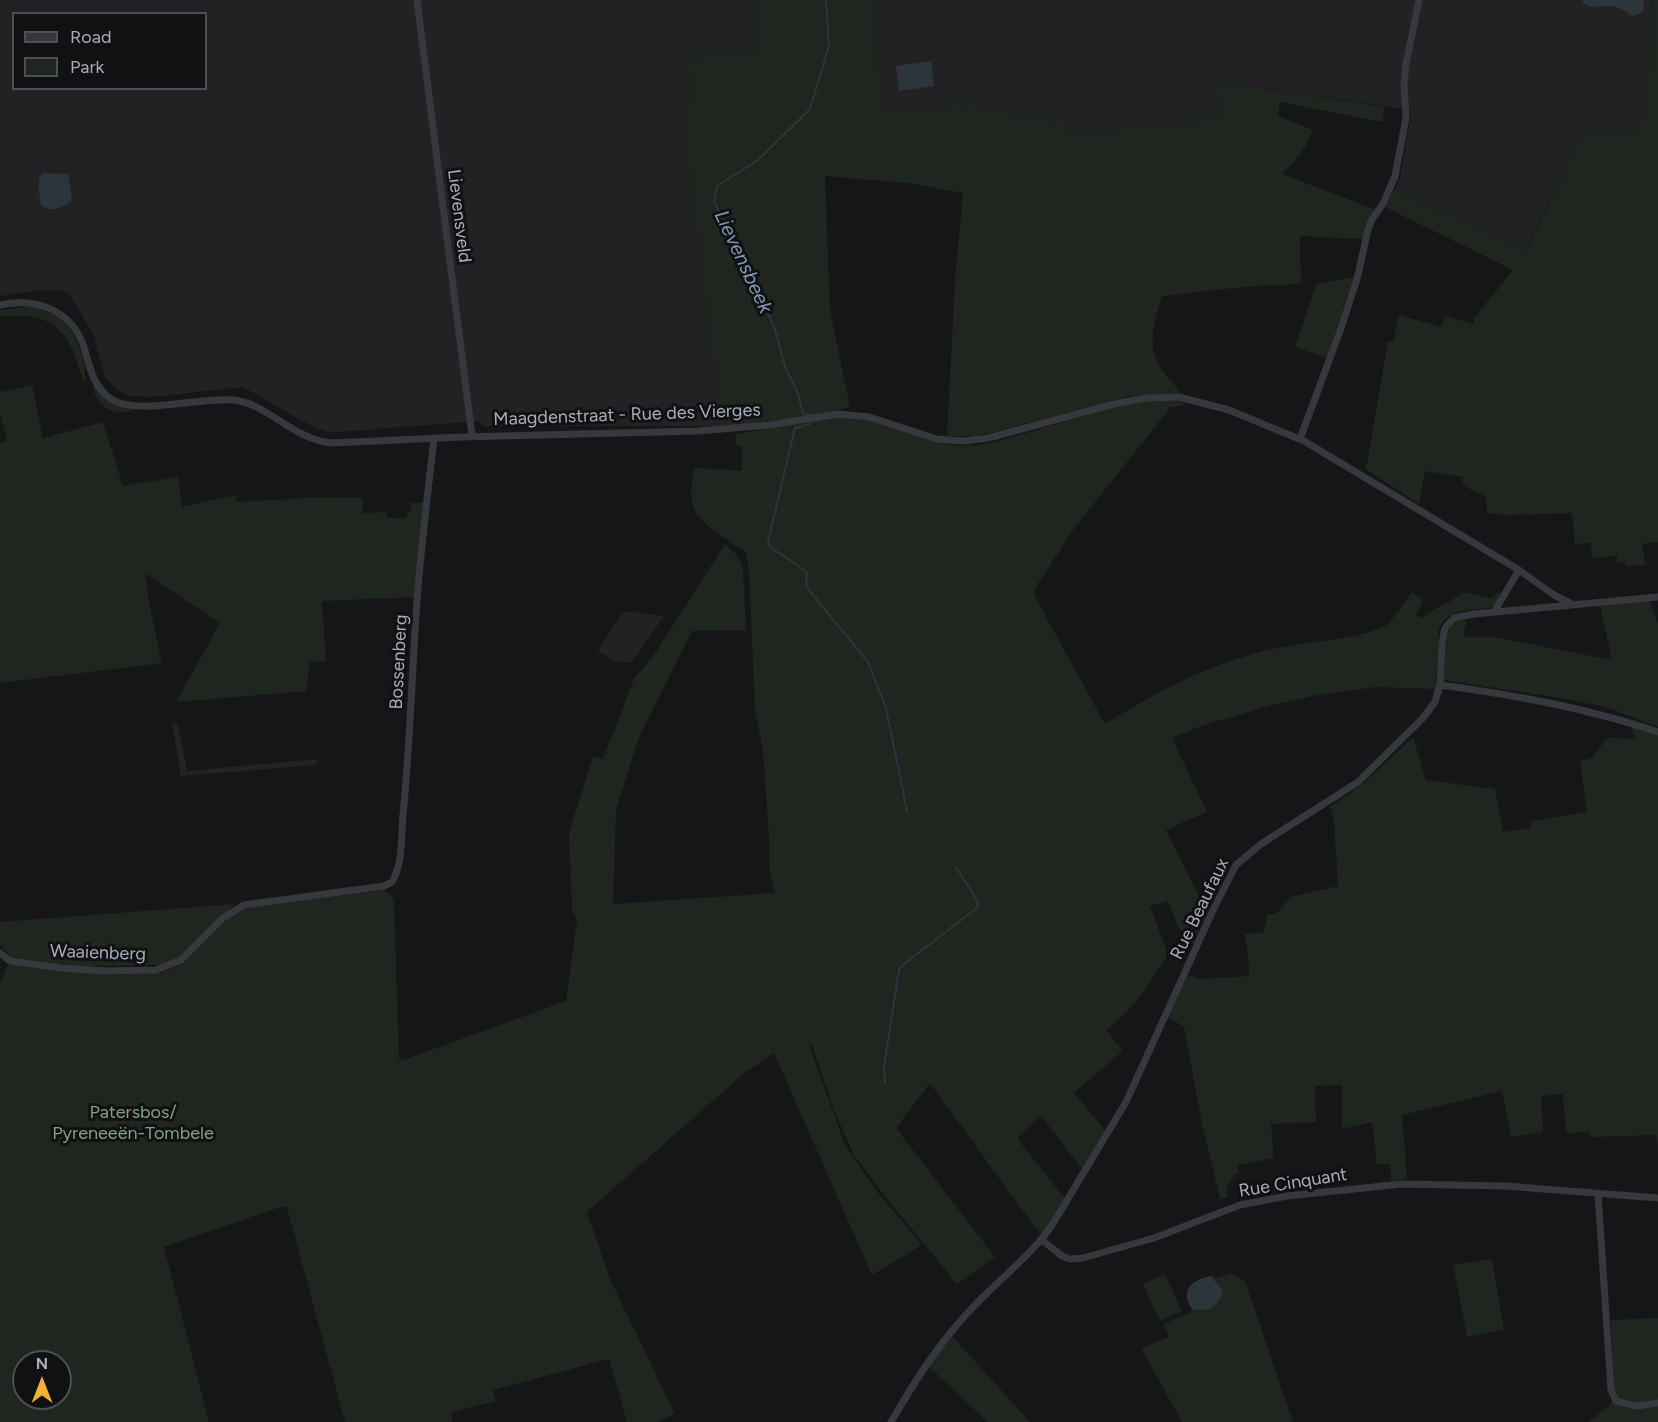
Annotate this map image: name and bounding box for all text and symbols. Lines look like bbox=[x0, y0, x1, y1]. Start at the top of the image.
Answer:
legend bbox=[12, 12, 207, 90]
text: Road bbox=[70, 26, 111, 48]
text: Park bbox=[70, 56, 104, 78]
street label: Lievensveld bbox=[443, 168, 475, 264]
water label: Lievensbeek bbox=[709, 207, 777, 317]
street label: Maagdenstraat - Rue des Vierges bbox=[493, 400, 761, 430]
street label: Bossenberg bbox=[386, 614, 412, 710]
street label: Rue Beaufaux bbox=[1166, 855, 1234, 963]
street label: Waaienberg bbox=[50, 941, 146, 965]
park label: Patersbos/ Pyreneeën-Tombele bbox=[52, 1102, 214, 1144]
street label: Rue Cinquant bbox=[1237, 1164, 1349, 1202]
north arrow bbox=[12, 1350, 72, 1410]
text: N bbox=[36, 1354, 48, 1373]

